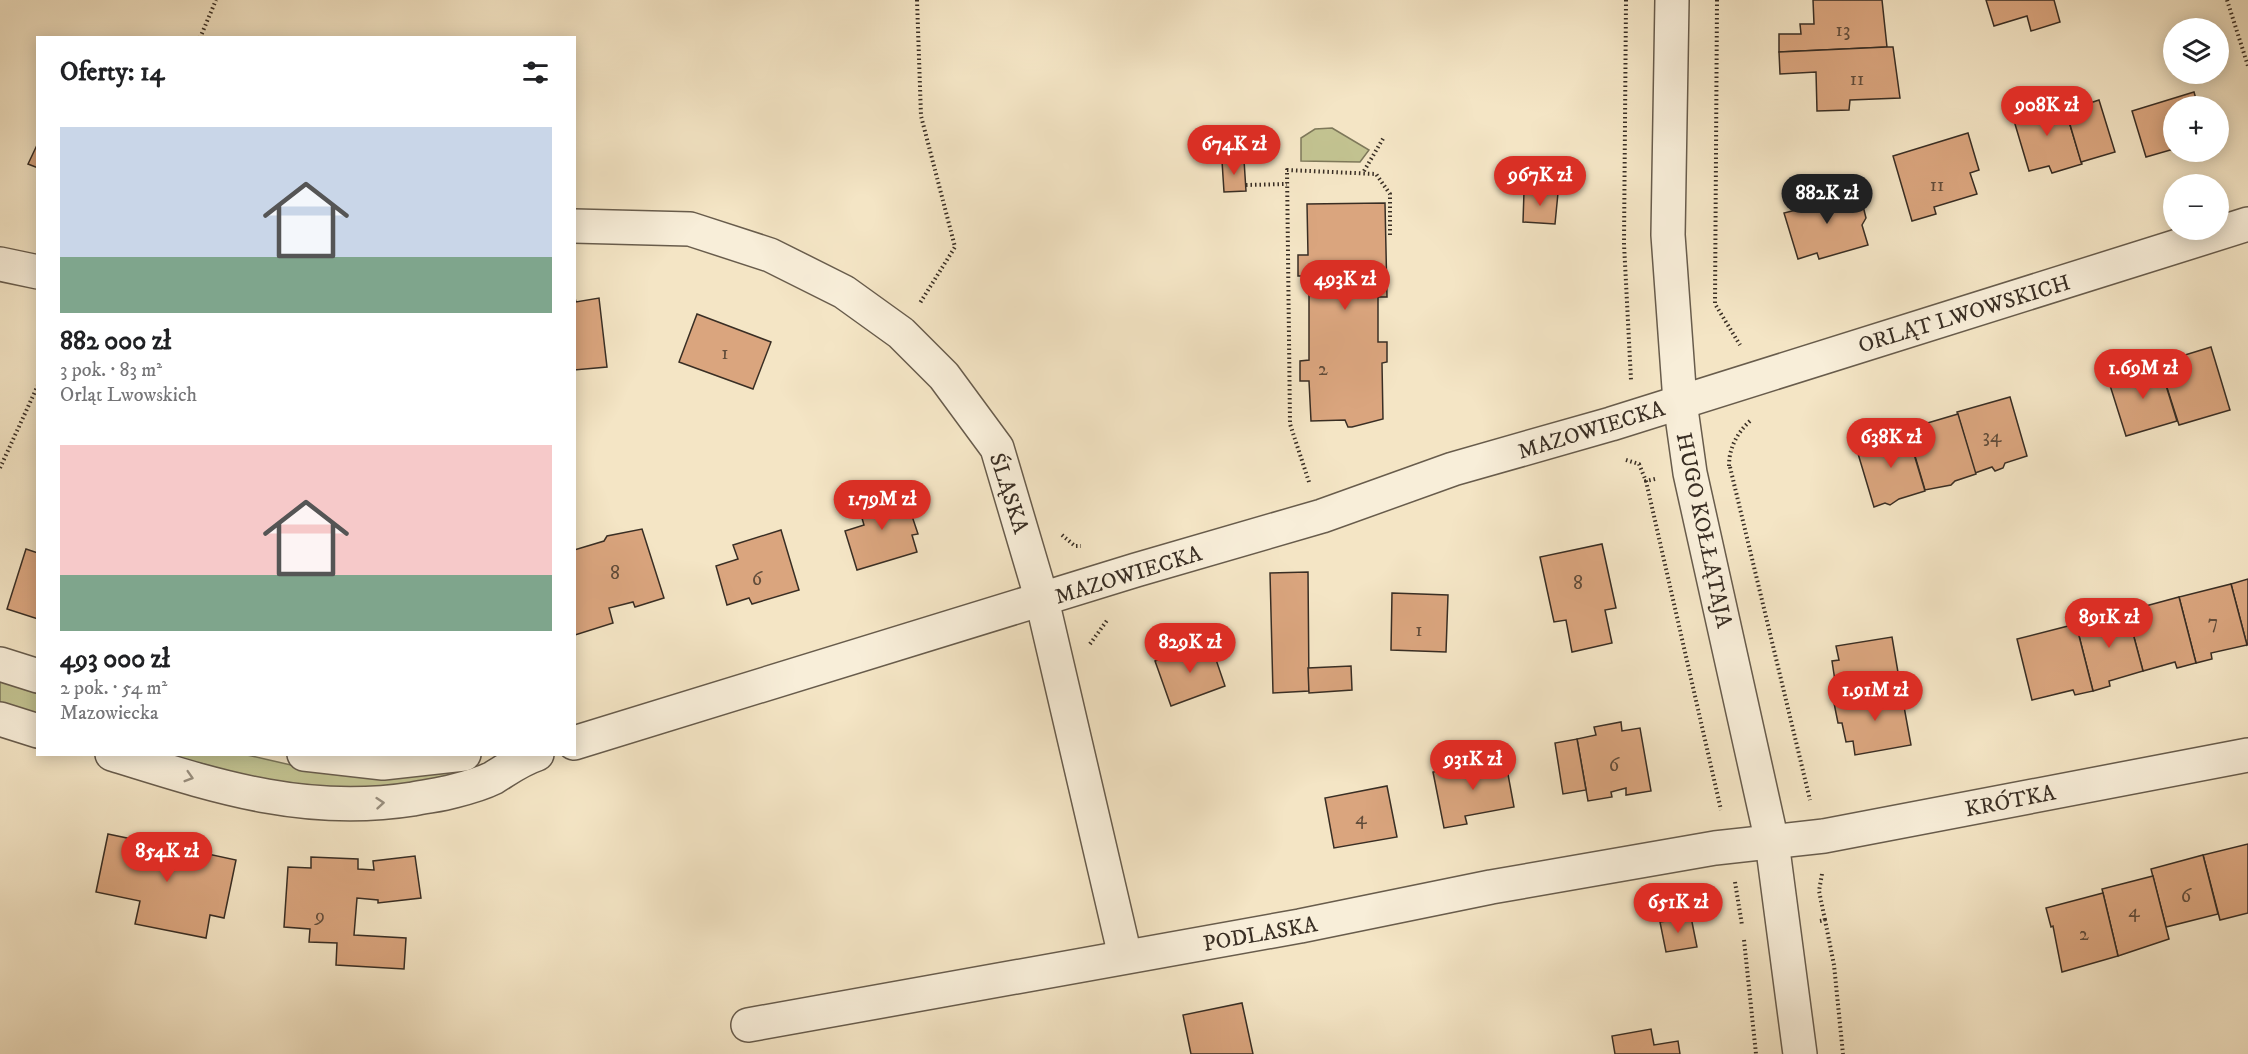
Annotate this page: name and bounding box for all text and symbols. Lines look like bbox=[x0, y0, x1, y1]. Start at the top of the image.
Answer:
house number: 13 bbox=[1836, 18, 1850, 43]
map controls bbox=[2163, 18, 2229, 240]
button: layers bbox=[2163, 18, 2229, 84]
text: Oferty: 14 bbox=[60, 56, 165, 89]
icon: filters bbox=[519, 56, 552, 89]
house number: 11 bbox=[1850, 67, 1864, 92]
pin: 908K zł bbox=[1992, 86, 2102, 137]
text: 908K zł bbox=[2015, 93, 2079, 118]
button: + bbox=[2163, 96, 2229, 162]
pin: 674K zł bbox=[1179, 125, 1289, 176]
text: 674K zł bbox=[1201, 132, 1267, 157]
pin: 967K zł bbox=[1485, 156, 1595, 207]
text: 967K zł bbox=[1508, 163, 1572, 188]
icon: home bbox=[252, 166, 360, 274]
house number: 11 bbox=[1930, 173, 1944, 198]
pin: 882K zł bbox=[1772, 174, 1882, 225]
button: − bbox=[2163, 174, 2229, 240]
text: 882K zł bbox=[1796, 181, 1858, 206]
pin: 493K zł bbox=[1290, 260, 1400, 311]
text: 493K zł bbox=[1314, 267, 1376, 292]
street label: ORLĄT LWOWSKICH bbox=[1855, 269, 2074, 360]
text: 882 000 zł bbox=[60, 325, 171, 358]
house number: 1 bbox=[721, 341, 729, 366]
pin: 1.69M zł bbox=[2081, 349, 2205, 400]
text: 1.69M zł bbox=[2108, 356, 2178, 381]
house number: 2 bbox=[1318, 357, 1328, 382]
text: 3 pok. · 83 m² bbox=[60, 358, 162, 383]
text: Orląt Lwowskich bbox=[60, 383, 197, 408]
street label: MAZOWIECKA bbox=[1515, 395, 1669, 466]
pin: 638K zł bbox=[1836, 418, 1946, 469]
house number: 34 bbox=[1983, 424, 2002, 449]
text: 638K zł bbox=[1861, 425, 1921, 450]
street label: HUGO KOŁŁĄTAJA bbox=[1670, 430, 1738, 631]
street label: ŚLĄSKA bbox=[983, 450, 1035, 538]
pin: 1.79M zł bbox=[820, 480, 944, 531]
icon: home bbox=[252, 484, 360, 592]
text: 1.79M zł bbox=[848, 487, 916, 512]
street label: MAZOWIECKA bbox=[1052, 540, 1206, 611]
house number: 8 bbox=[610, 561, 620, 586]
house number: 6 bbox=[752, 567, 763, 592]
house number: 8 bbox=[1573, 571, 1583, 596]
pin: 891K zł bbox=[2054, 598, 2164, 649]
text: 891K zł bbox=[2079, 605, 2139, 630]
house number: 7 bbox=[2208, 610, 2218, 635]
house number: 1 bbox=[1415, 618, 1423, 643]
pin: 829K zł bbox=[1135, 623, 1245, 674]
text: 829K zł bbox=[1159, 630, 1221, 655]
text: 493 000 zł bbox=[60, 643, 170, 676]
pin: 1.91M zł bbox=[1813, 671, 1937, 722]
text: 2 pok. · 54 m² bbox=[60, 676, 167, 701]
text: 1.91M zł bbox=[1842, 678, 1908, 703]
text: Mazowiecka bbox=[60, 701, 158, 726]
pin: 931K zł bbox=[1418, 740, 1528, 791]
text: 931K zł bbox=[1444, 747, 1502, 772]
house number: 6 bbox=[1609, 753, 1620, 778]
one-way arrow bbox=[183, 770, 194, 783]
street label: KRÓTKA bbox=[1963, 778, 2059, 823]
one-way arrow bbox=[376, 797, 385, 810]
house number: 4 bbox=[1355, 806, 1367, 831]
pin: 854K zł bbox=[112, 832, 222, 883]
text: 854K zł bbox=[135, 839, 199, 864]
pin: 651K zł bbox=[1623, 883, 1733, 934]
house number: 6 bbox=[2181, 884, 2192, 909]
text: 651K zł bbox=[1648, 890, 1708, 915]
house number: 4 bbox=[2128, 899, 2140, 924]
house number: 9 bbox=[314, 904, 325, 929]
street label: PODLASKA bbox=[1201, 911, 1320, 958]
house number: 2 bbox=[2079, 922, 2089, 947]

